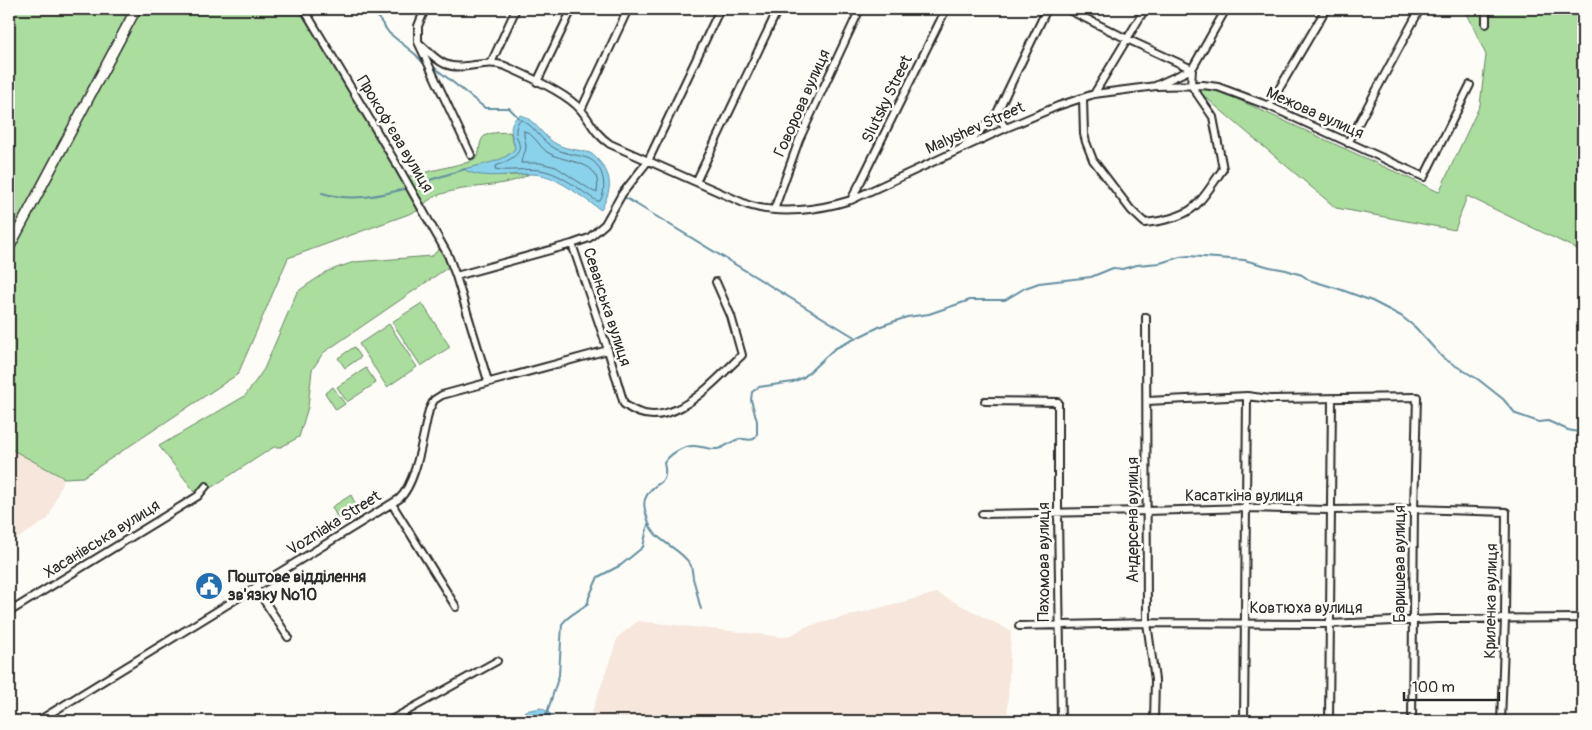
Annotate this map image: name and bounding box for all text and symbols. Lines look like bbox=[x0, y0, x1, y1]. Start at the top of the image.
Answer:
street label: Говорова вулиця bbox=[769, 46, 835, 160]
street label: Slutsky Street bbox=[857, 51, 917, 146]
street label: Прокоф’єва вулиця bbox=[352, 72, 438, 196]
street label: Межова вулиця bbox=[1263, 83, 1367, 143]
street label: Malyshev Street bbox=[922, 97, 1028, 159]
street label: Севанська вулиця bbox=[578, 245, 636, 369]
street label: Андерсена вулиця bbox=[1123, 457, 1143, 583]
street label: Vozniaka Street bbox=[283, 486, 385, 560]
street label: Касаткіна вулиця bbox=[1185, 486, 1303, 506]
street label: Хасанівська вулиця bbox=[40, 495, 164, 583]
street label: Пахомова вулиця bbox=[1034, 502, 1054, 622]
street label: Баришева вулиця bbox=[1390, 505, 1410, 623]
street label: Криленка вулиця bbox=[1480, 543, 1502, 659]
place label: Поштове відділення зв'язку №10 bbox=[228, 567, 366, 605]
public building icon: Поштове відділення зв'язку №10 bbox=[194, 571, 224, 601]
street label: Ковтюха вулиця bbox=[1250, 598, 1362, 618]
scale bar bbox=[1404, 670, 1500, 702]
text: 100 m bbox=[1412, 678, 1455, 697]

